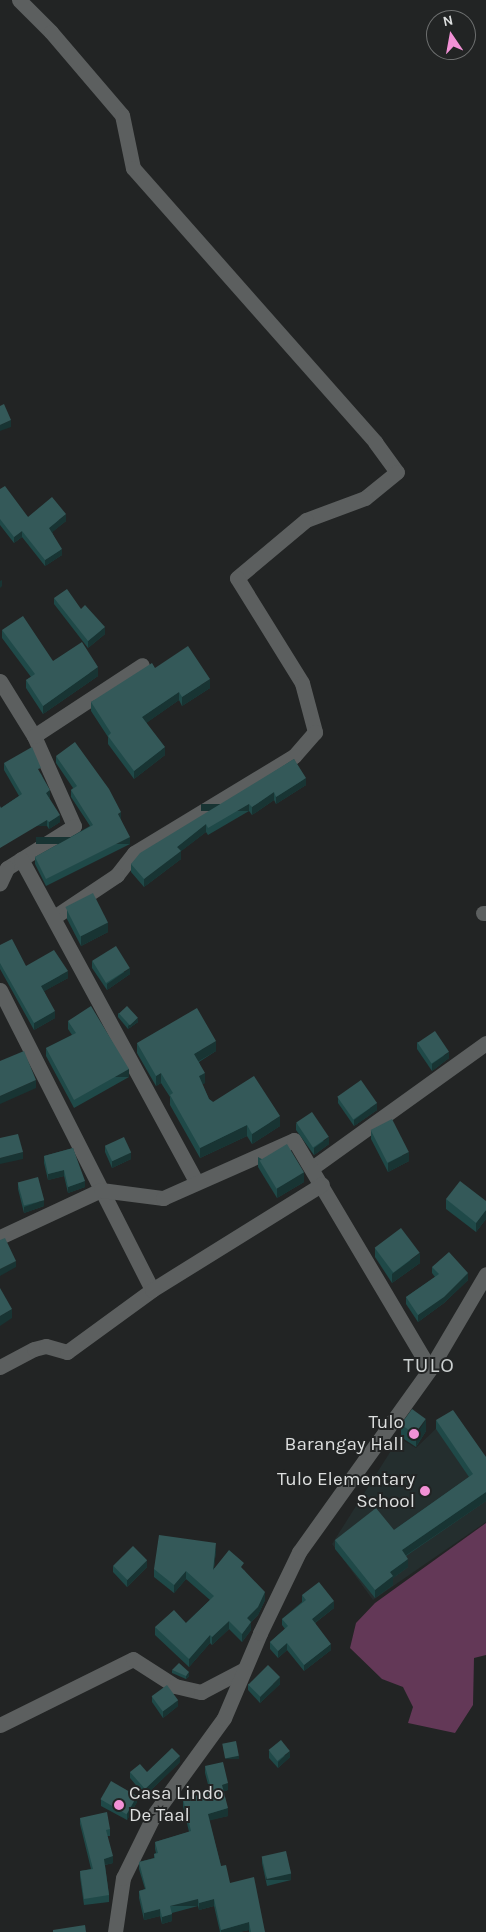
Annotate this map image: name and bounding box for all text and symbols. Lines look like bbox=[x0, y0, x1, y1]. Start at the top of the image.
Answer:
north arrow bbox=[426, 10, 476, 60]
text: N bbox=[441, 11, 455, 30]
district label: TULO bbox=[403, 1352, 455, 1378]
place label: Tulo Barangay Hall bbox=[285, 1412, 404, 1456]
marker: Tulo Barangay Hall bbox=[408, 1428, 420, 1440]
place label: Tulo Elementary School bbox=[277, 1469, 415, 1513]
marker: Tulo Elementary School bbox=[419, 1485, 431, 1497]
place label: Casa Lindo De Taal bbox=[129, 1783, 224, 1827]
marker: Casa Lindo De Taal bbox=[113, 1799, 125, 1811]

